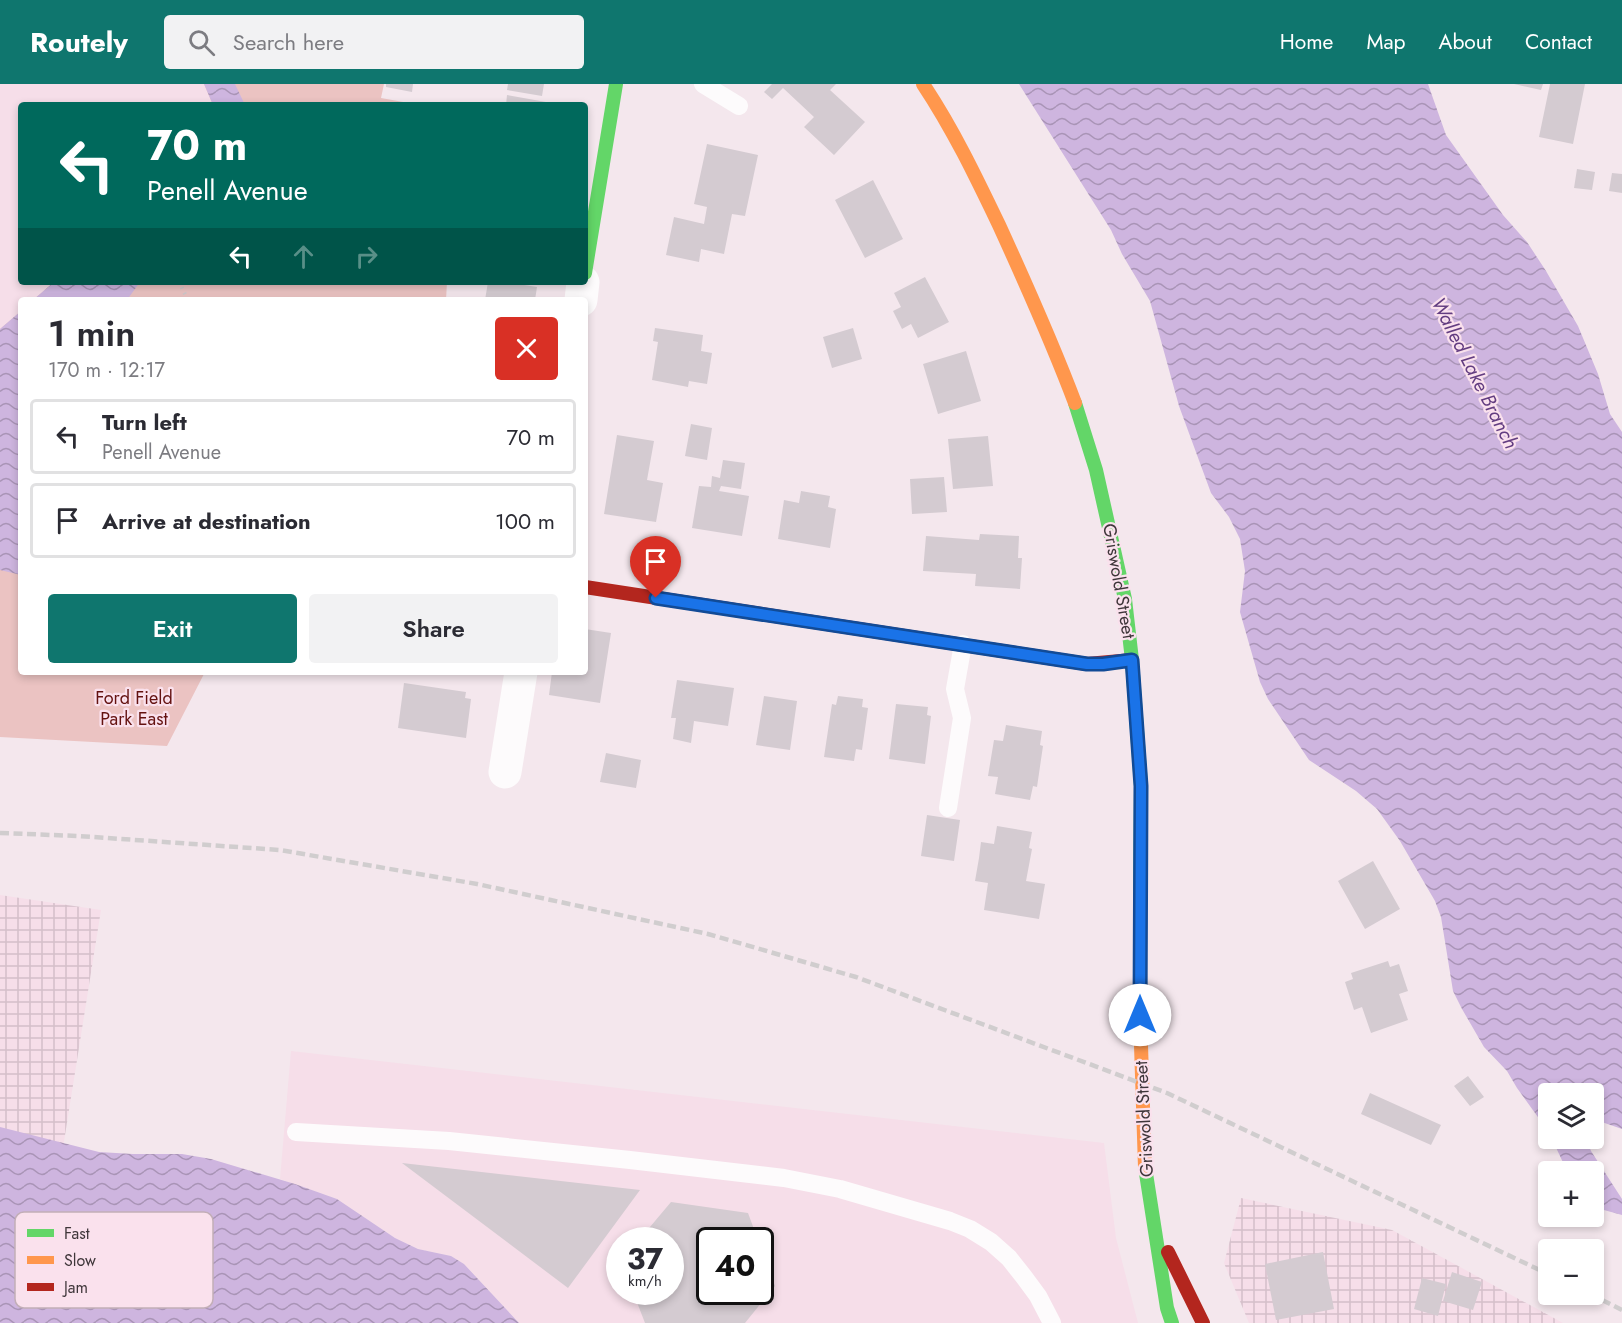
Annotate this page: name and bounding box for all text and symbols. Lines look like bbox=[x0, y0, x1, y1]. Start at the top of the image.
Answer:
search box bbox=[164, 15, 584, 69]
text: Routely bbox=[30, 22, 128, 63]
icon: search bbox=[185, 26, 218, 59]
text: Search here bbox=[233, 26, 344, 58]
text: Home bbox=[1280, 27, 1333, 57]
text: Map bbox=[1366, 27, 1406, 57]
text: About bbox=[1439, 27, 1492, 57]
text: Contact bbox=[1525, 27, 1592, 57]
text: 70 m bbox=[147, 115, 247, 176]
icon: left bbox=[48, 126, 126, 204]
text: Penell Avenue bbox=[147, 171, 308, 210]
icon: left bbox=[224, 240, 257, 273]
icon: ahead bbox=[287, 240, 320, 273]
icon: right bbox=[350, 240, 383, 273]
water label: Walled Lake Branch bbox=[1424, 292, 1525, 454]
text: 1 min bbox=[48, 307, 135, 359]
button: close bbox=[495, 317, 558, 380]
text: 170 m · 12:17 bbox=[48, 356, 165, 385]
text: Turn left bbox=[102, 406, 187, 438]
icon: left bbox=[51, 420, 84, 453]
text: 70 m bbox=[506, 421, 555, 453]
text: Penell Avenue bbox=[102, 438, 221, 467]
icon: arrive bbox=[51, 504, 84, 537]
text: Arrive at destination bbox=[102, 505, 311, 537]
text: 100 m bbox=[495, 505, 555, 537]
street label: Griswold Street bbox=[1096, 521, 1142, 641]
pin bbox=[630, 536, 681, 598]
icon: arrive bbox=[639, 545, 672, 578]
button: Exit bbox=[48, 594, 297, 663]
button: Share bbox=[309, 594, 558, 663]
park label: Ford Field Park East bbox=[95, 685, 173, 732]
position arrow bbox=[1108, 983, 1172, 1047]
street label: Griswold Street bbox=[1128, 1059, 1160, 1178]
map controls bbox=[1538, 1083, 1604, 1305]
button: layers bbox=[1538, 1083, 1604, 1149]
button: + bbox=[1538, 1161, 1604, 1227]
legend bbox=[15, 1212, 213, 1308]
text: Fast bbox=[64, 1222, 90, 1245]
speed limit sign: 40 bbox=[696, 1227, 774, 1305]
text: 37 bbox=[627, 1237, 663, 1280]
button: − bbox=[1538, 1239, 1604, 1305]
text: Slow bbox=[64, 1249, 96, 1272]
text: km/h bbox=[628, 1270, 662, 1292]
text: Jam bbox=[62, 1276, 88, 1299]

